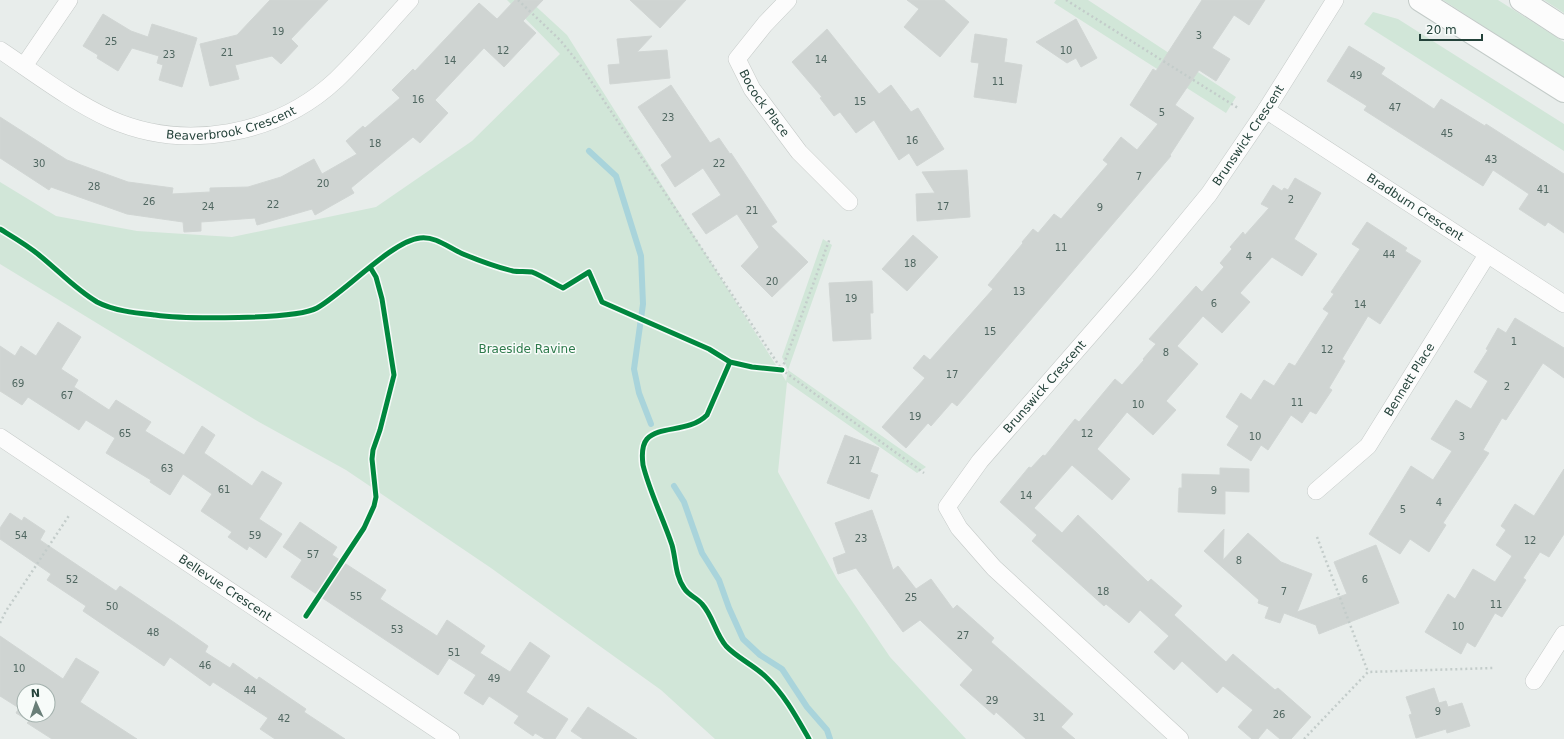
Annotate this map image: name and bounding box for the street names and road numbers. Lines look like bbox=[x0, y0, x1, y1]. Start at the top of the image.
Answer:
street label: Bocock Place bbox=[736, 67, 792, 140]
street label: Brunswick Crescent bbox=[1210, 82, 1287, 188]
street label: Beaverbrook Crescent bbox=[165, 103, 298, 143]
street label: Bradburn Crescent bbox=[1364, 171, 1466, 244]
street label: Brunswick Crescent bbox=[1001, 337, 1089, 436]
street label: Bennett Place bbox=[1381, 340, 1437, 419]
street label: Bellevue Crescent bbox=[176, 552, 274, 624]

